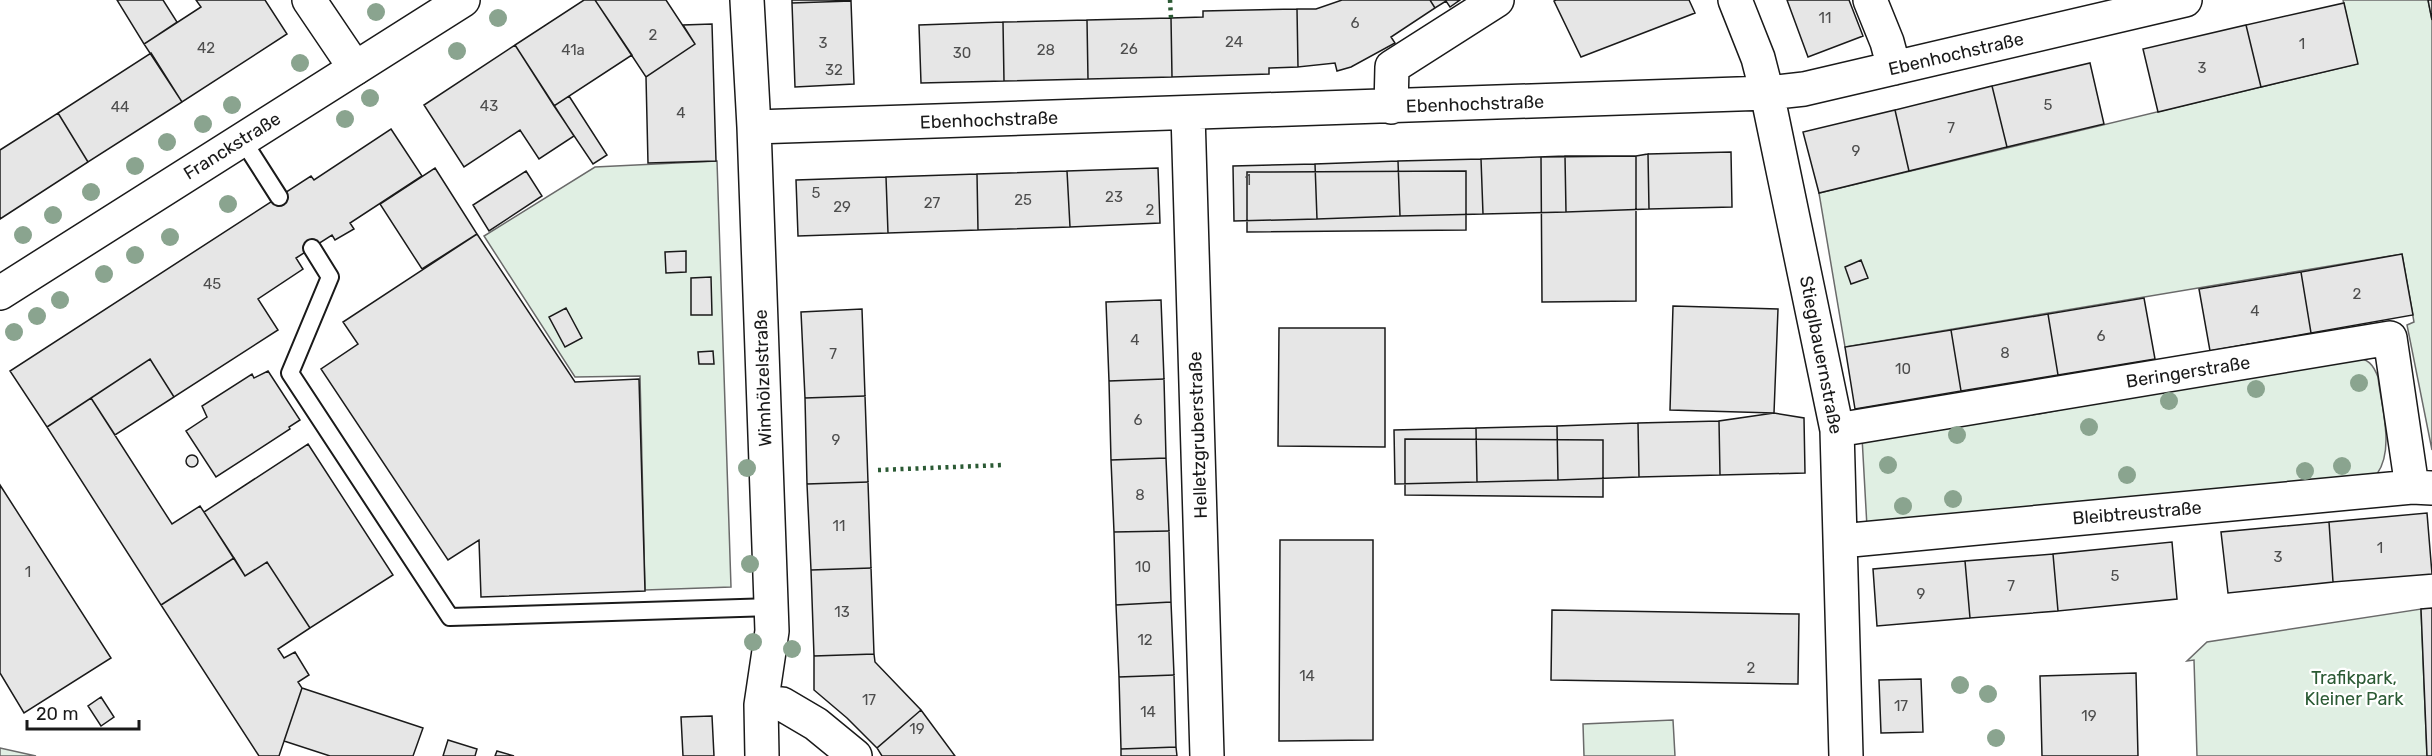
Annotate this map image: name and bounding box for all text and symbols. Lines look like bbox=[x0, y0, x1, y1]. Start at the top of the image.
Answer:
house number: 11 bbox=[1819, 9, 1831, 27]
house number: 6 bbox=[1350, 14, 1360, 32]
house number: 2 bbox=[649, 26, 658, 44]
street label: Ebenhochstraße bbox=[1886, 28, 2026, 80]
house number: 24 bbox=[1225, 33, 1243, 51]
house number: 3 bbox=[818, 34, 828, 52]
house number: 1 bbox=[2299, 35, 2305, 53]
house number: 42 bbox=[197, 39, 215, 57]
house number: 26 bbox=[1120, 40, 1138, 58]
house number: 41a bbox=[561, 41, 585, 59]
house number: 28 bbox=[1037, 41, 1055, 59]
house number: 30 bbox=[953, 44, 971, 62]
house number: 3 bbox=[2197, 59, 2207, 77]
house number: 32 bbox=[825, 61, 843, 79]
street label: Ebenhochstraße bbox=[1406, 91, 1544, 117]
house number: 5 bbox=[2044, 96, 2053, 114]
house number: 43 bbox=[480, 97, 498, 115]
house number: 44 bbox=[111, 98, 129, 116]
house number: 4 bbox=[676, 104, 686, 122]
street label: Franckstraße bbox=[179, 107, 285, 185]
street label: Ebenhochstraße bbox=[920, 107, 1058, 133]
house number: 7 bbox=[1947, 119, 1955, 137]
house number: 9 bbox=[1852, 142, 1861, 160]
house number: 1 bbox=[1245, 171, 1251, 189]
house number: 5 bbox=[812, 184, 821, 202]
house number: 23 bbox=[1105, 188, 1123, 206]
house number: 25 bbox=[1014, 191, 1032, 209]
house number: 27 bbox=[924, 194, 941, 212]
house number: 29 bbox=[833, 198, 851, 216]
house number: 2 bbox=[1146, 201, 1155, 219]
street label: Stieglbauernstraße bbox=[1795, 274, 1847, 436]
house number: 45 bbox=[203, 275, 221, 293]
house number: 2 bbox=[2353, 285, 2362, 303]
house number: 4 bbox=[2250, 302, 2260, 320]
street label: Wimhölzelstraße bbox=[750, 309, 776, 447]
house number: 6 bbox=[2096, 327, 2106, 345]
house number: 4 bbox=[1130, 331, 1140, 349]
house number: 8 bbox=[2000, 344, 2010, 362]
house number: 7 bbox=[829, 345, 837, 363]
street label: Helletzgruberstraße bbox=[1184, 351, 1212, 519]
street label: Beringerstraße bbox=[2124, 351, 2252, 393]
house number: 10 bbox=[1895, 360, 1911, 378]
house number: 6 bbox=[1133, 411, 1143, 429]
house number: 9 bbox=[832, 431, 841, 449]
house number: 8 bbox=[1135, 486, 1145, 504]
street label: Bleibtreustraße bbox=[2071, 496, 2203, 530]
house number: 11 bbox=[833, 517, 845, 535]
house number: 1 bbox=[2377, 539, 2383, 557]
house number: 3 bbox=[2273, 548, 2283, 566]
house number: 10 bbox=[1135, 558, 1151, 576]
house number: 1 bbox=[25, 563, 31, 581]
house number: 5 bbox=[2111, 567, 2120, 585]
house number: 7 bbox=[2007, 577, 2015, 595]
house number: 9 bbox=[1917, 585, 1926, 603]
house number: 13 bbox=[834, 603, 850, 621]
house number: 12 bbox=[1137, 631, 1153, 649]
house number: 2 bbox=[1747, 659, 1756, 677]
house number: 14 bbox=[1299, 667, 1315, 685]
park label: Trafikpark, Kleiner Park bbox=[2305, 667, 2404, 710]
house number: 17 bbox=[862, 691, 876, 709]
scale bar bbox=[27, 693, 140, 731]
house number: 17 bbox=[1894, 697, 1908, 715]
text: 20 m bbox=[36, 703, 78, 725]
house number: 14 bbox=[1140, 703, 1156, 721]
house number: 19 bbox=[2081, 707, 2097, 725]
house number: 19 bbox=[909, 720, 925, 738]

